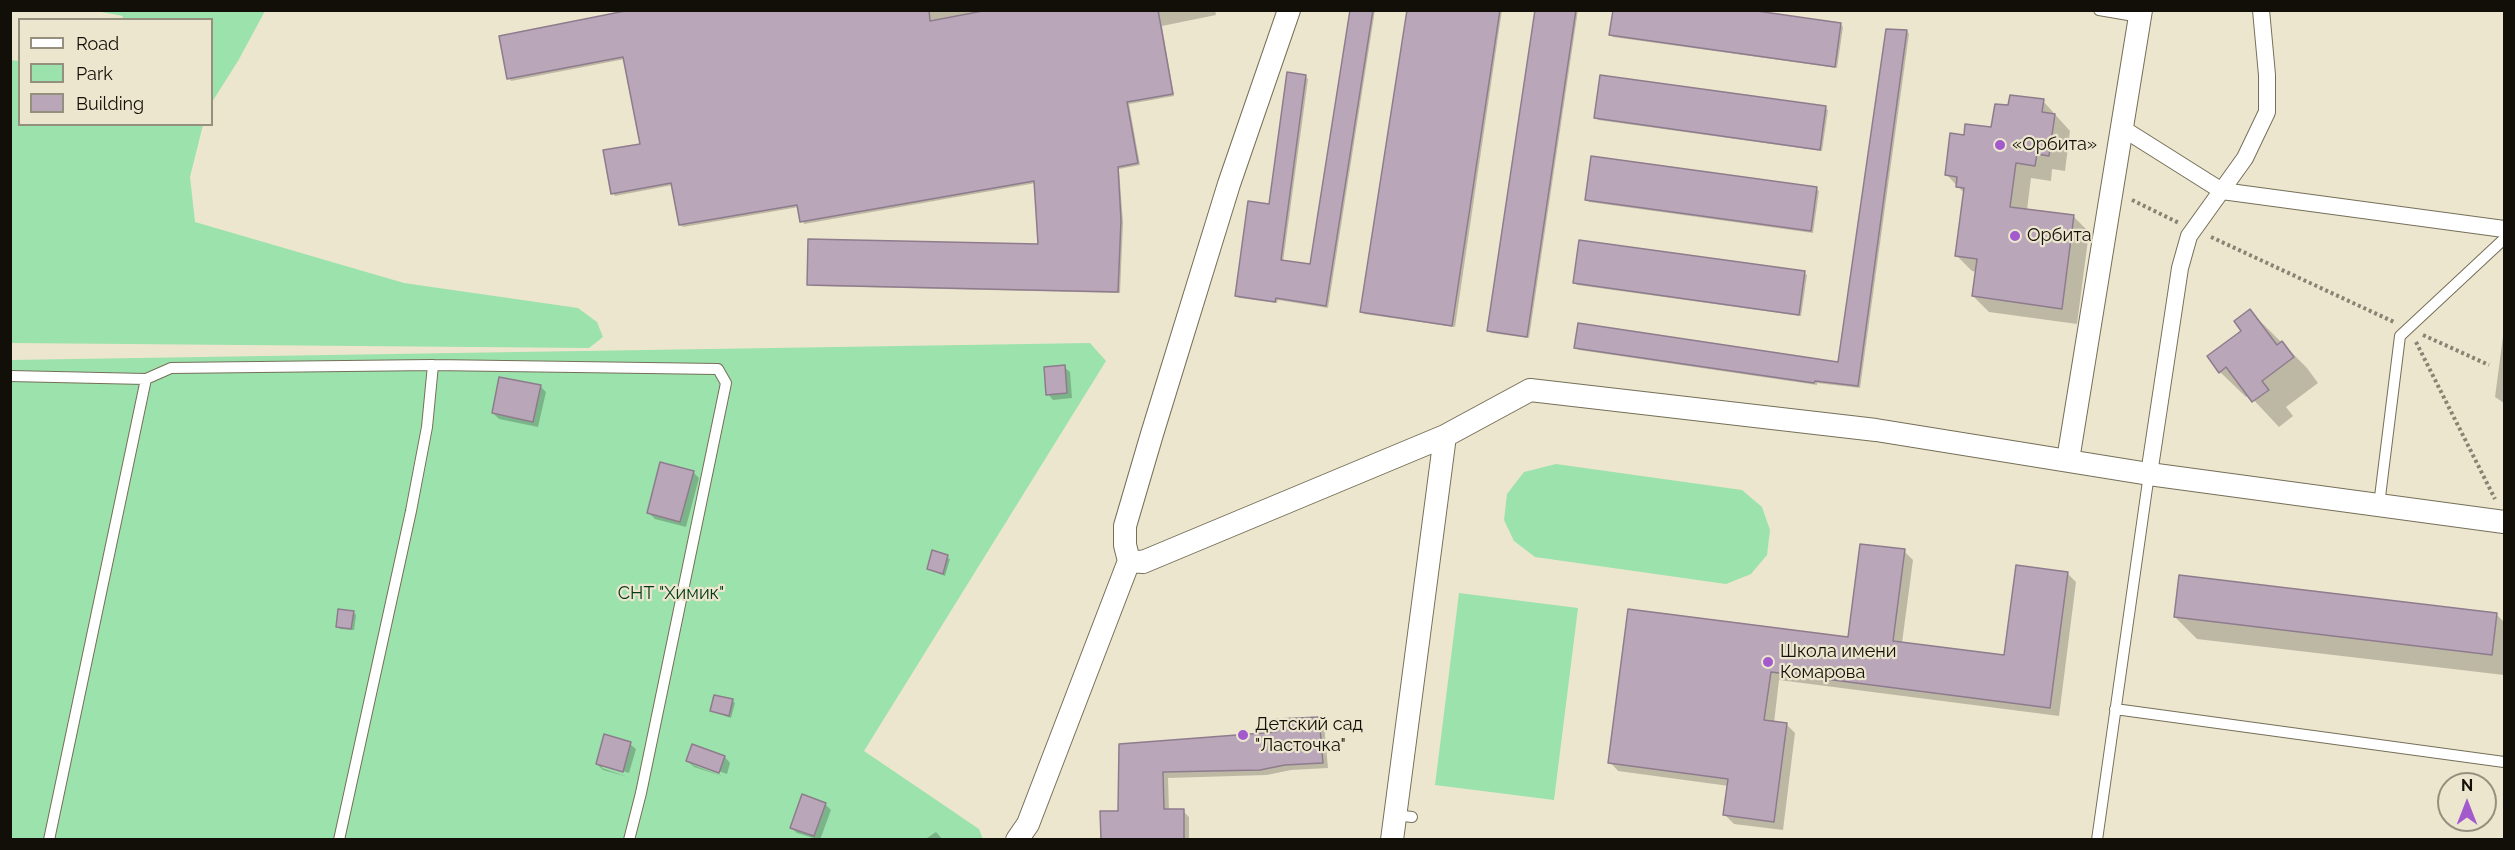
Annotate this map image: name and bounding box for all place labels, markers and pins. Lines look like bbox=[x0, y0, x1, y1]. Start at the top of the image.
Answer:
place label: «Орбита» bbox=[2012, 134, 2097, 156]
marker: «Орбита» bbox=[1993, 138, 2007, 152]
place label: Орбита bbox=[2027, 225, 2092, 247]
marker: Орбита bbox=[2008, 229, 2022, 243]
place label: Школа имени Комарова bbox=[1780, 641, 1896, 684]
marker: Школа имени Комарова bbox=[1761, 655, 1775, 669]
place label: Детский сад "Ласточка" bbox=[1255, 714, 1363, 756]
marker: Детский сад "Ласточка" bbox=[1236, 728, 1250, 742]

